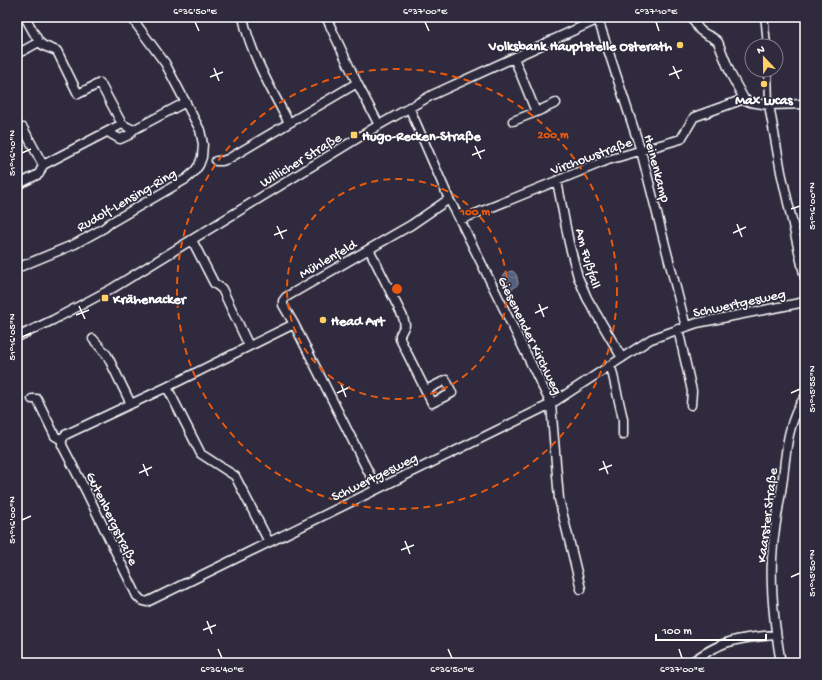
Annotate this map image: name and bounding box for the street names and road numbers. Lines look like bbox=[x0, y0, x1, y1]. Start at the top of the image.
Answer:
street label: Willicher Straße bbox=[257, 130, 346, 192]
street label: Heinenkamp bbox=[638, 133, 673, 205]
street label: Virchowstraße bbox=[548, 134, 636, 180]
street label: Rudolf-Lensing-Ring bbox=[74, 166, 180, 237]
street label: Am Fußfall bbox=[570, 227, 603, 291]
street label: Mühlenfeld bbox=[296, 236, 362, 283]
street label: Giesenender Kirchweg bbox=[493, 274, 565, 398]
street label: Schwertgesweg bbox=[692, 286, 787, 323]
street label: Schwertgesweg bbox=[329, 450, 421, 506]
street label: Kaarster Straße bbox=[754, 466, 783, 564]
street label: Gutenbergstraße bbox=[81, 470, 141, 569]

